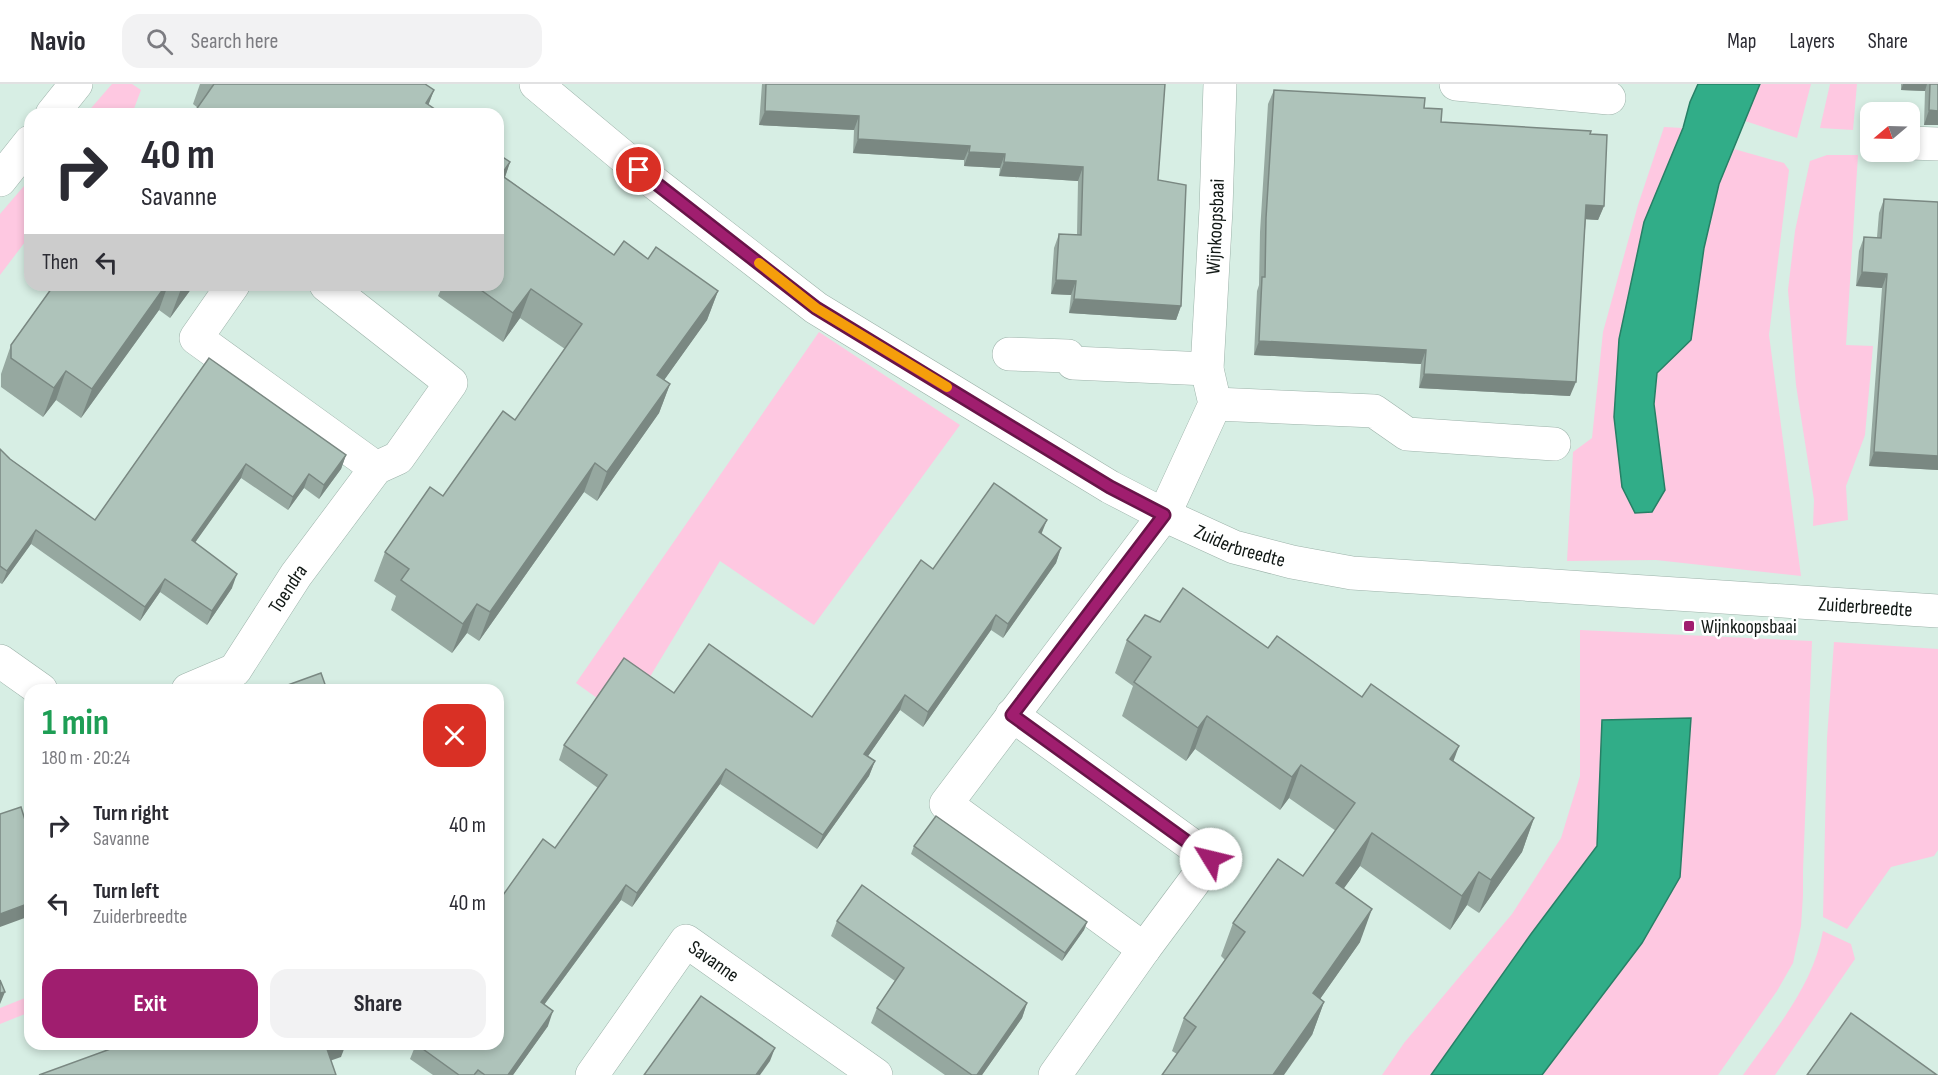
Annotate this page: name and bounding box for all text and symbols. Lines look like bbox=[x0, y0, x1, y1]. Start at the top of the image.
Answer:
search box bbox=[122, 14, 542, 68]
text: Navio bbox=[30, 25, 86, 58]
icon: search bbox=[143, 25, 176, 58]
text: Search here bbox=[191, 28, 278, 55]
text: Map bbox=[1727, 29, 1756, 54]
text: Layers bbox=[1789, 29, 1835, 54]
text: Share bbox=[1868, 29, 1908, 54]
north arrow bbox=[1860, 102, 1920, 162]
map controls bbox=[1860, 102, 1920, 162]
text: 40 m bbox=[141, 130, 215, 181]
icon: right bbox=[42, 132, 120, 210]
pin bbox=[613, 144, 664, 195]
icon: arrive bbox=[622, 153, 655, 186]
street label: Wijnkoopsbaai bbox=[1201, 179, 1230, 275]
text: Savanne bbox=[141, 181, 217, 213]
icon: left bbox=[90, 246, 123, 279]
text: Then bbox=[42, 249, 78, 276]
street label: Zuiderbreedte bbox=[1191, 520, 1288, 573]
street label: Toendra bbox=[264, 560, 313, 618]
street label: Zuiderbreedte bbox=[1817, 592, 1913, 622]
place label: Wijnkoopsbaai bbox=[1701, 615, 1797, 639]
marker: Wijnkoopsbaai bbox=[1682, 619, 1696, 633]
text: 1 min bbox=[42, 702, 109, 745]
button: close bbox=[423, 704, 486, 767]
text: 180 m · 20:24 bbox=[42, 746, 130, 770]
text: Turn right bbox=[93, 800, 169, 827]
icon: right bbox=[42, 809, 75, 842]
text: 40 m bbox=[449, 812, 486, 839]
text: Savanne bbox=[93, 827, 149, 851]
position arrow bbox=[1179, 827, 1243, 891]
text: Turn left bbox=[93, 878, 159, 905]
icon: left bbox=[42, 887, 75, 920]
text: 40 m bbox=[449, 890, 486, 917]
text: Zuiderbreedte bbox=[93, 905, 187, 929]
street label: Savanne bbox=[683, 936, 743, 988]
button: Exit bbox=[42, 969, 258, 1038]
button: Share bbox=[270, 969, 486, 1038]

